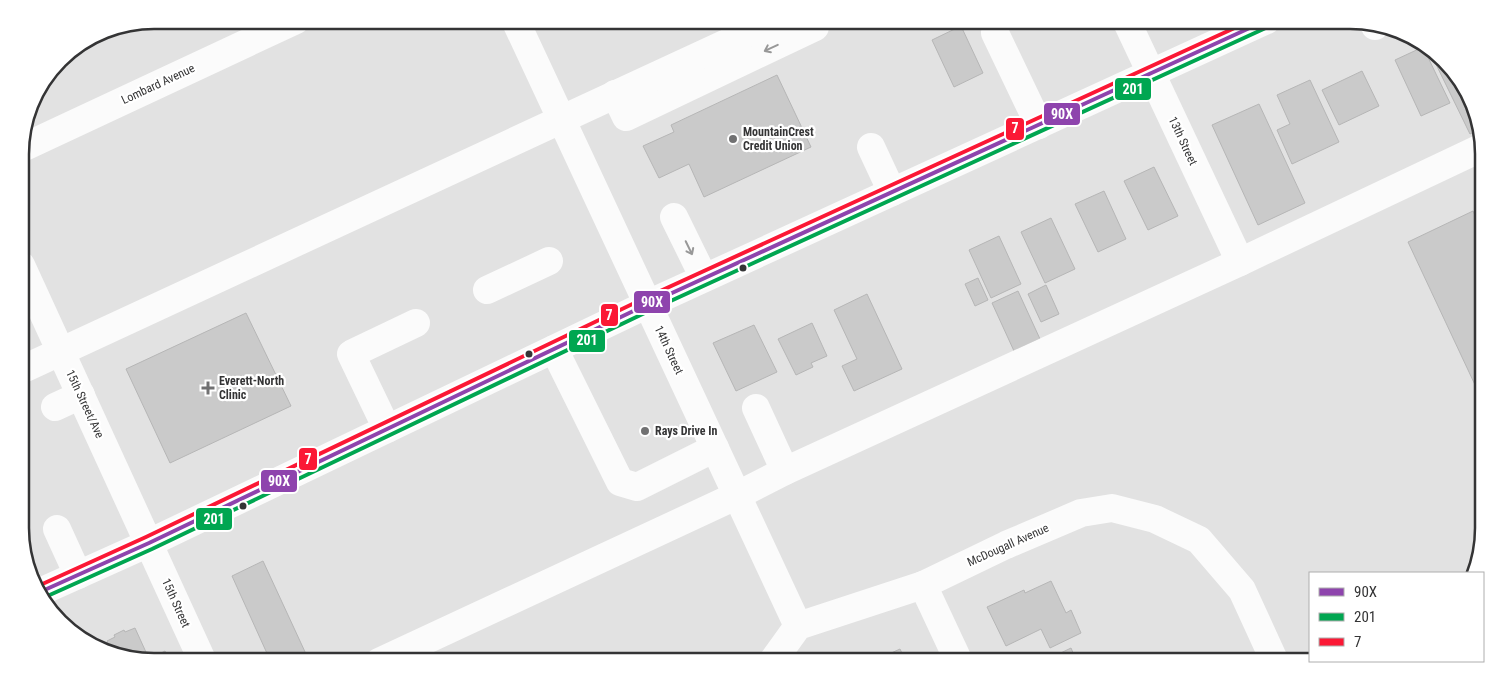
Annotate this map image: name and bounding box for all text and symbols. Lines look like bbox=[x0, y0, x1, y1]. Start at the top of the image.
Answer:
one-way arrow bbox=[764, 44, 779, 53]
street label: Lombard Avenue bbox=[119, 61, 197, 107]
line badge: 201 bbox=[1114, 77, 1152, 101]
text: 201 bbox=[1122, 81, 1144, 97]
line badge: 90X bbox=[1043, 102, 1081, 126]
text: 90X bbox=[1051, 106, 1073, 122]
street label: 13th Street bbox=[1166, 114, 1201, 168]
line badge: 7 bbox=[1005, 117, 1025, 141]
text: 7 bbox=[1011, 120, 1019, 136]
place label: MountainCrest Credit Union bbox=[743, 125, 814, 153]
marker: MountainCrest Credit Union bbox=[727, 133, 739, 145]
one-way arrow bbox=[685, 240, 694, 255]
unlabelled marker bbox=[738, 263, 748, 273]
line badge: 90X bbox=[633, 290, 671, 314]
text: 90X bbox=[641, 294, 663, 310]
line badge: 7 bbox=[600, 303, 619, 327]
text: 7 bbox=[605, 307, 613, 323]
street label: 14th Street bbox=[652, 323, 687, 377]
line badge: 201 bbox=[568, 329, 606, 353]
text: 201 bbox=[576, 332, 598, 348]
unlabelled marker bbox=[524, 349, 534, 359]
street label: 15th Street/Ave bbox=[63, 368, 107, 441]
place label: Everett-North Clinic bbox=[219, 374, 284, 402]
marker: Everett-North Clinic bbox=[201, 381, 215, 395]
place label: Rays Drive In bbox=[655, 424, 718, 438]
marker: Rays Drive In bbox=[639, 425, 651, 437]
line badge: 7 bbox=[298, 447, 318, 471]
text: 7 bbox=[304, 451, 312, 467]
line badge: 90X bbox=[260, 469, 298, 493]
text: 90X bbox=[268, 473, 290, 489]
unlabelled marker bbox=[238, 501, 248, 511]
line badge: 201 bbox=[195, 507, 233, 531]
text: 201 bbox=[203, 511, 225, 527]
street label: McDougall Avenue bbox=[965, 521, 1051, 569]
legend bbox=[1309, 572, 1484, 662]
street label: 15th Street bbox=[159, 576, 193, 630]
text: 90X bbox=[1354, 583, 1377, 601]
text: 201 bbox=[1354, 608, 1376, 626]
text: 7 bbox=[1354, 633, 1361, 651]

